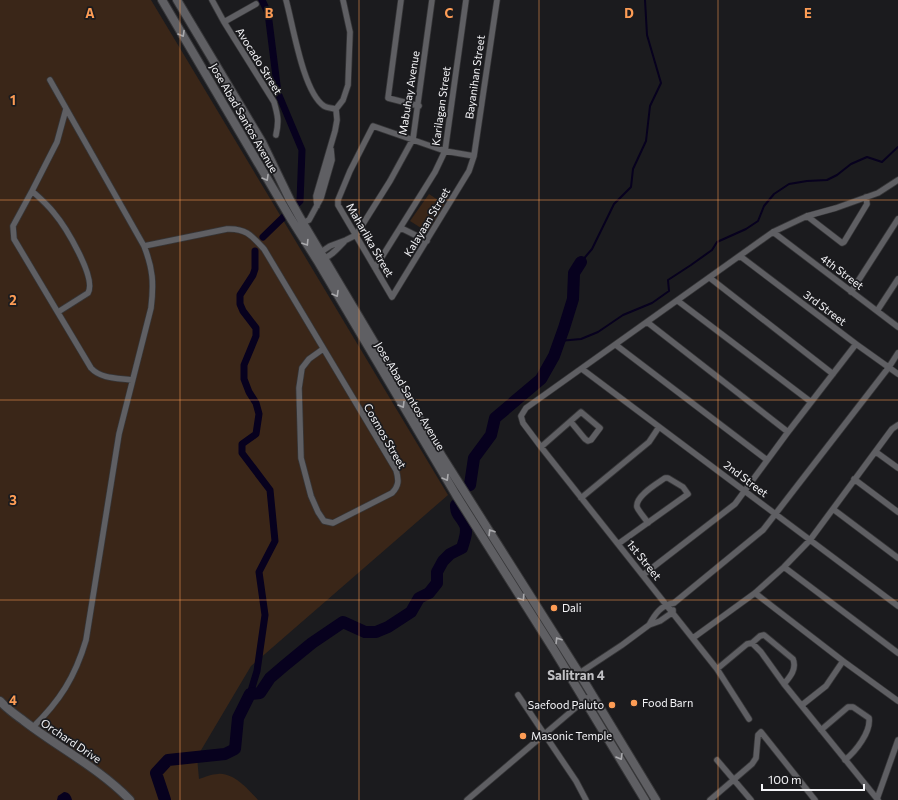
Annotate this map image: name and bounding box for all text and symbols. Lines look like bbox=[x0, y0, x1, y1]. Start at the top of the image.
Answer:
text: A bbox=[85, 5, 95, 21]
text: B bbox=[265, 5, 274, 21]
text: C bbox=[445, 5, 454, 21]
text: D bbox=[624, 5, 634, 21]
text: E bbox=[804, 5, 812, 21]
street label: Avocado Street bbox=[234, 25, 285, 97]
one-way arrow bbox=[177, 30, 184, 37]
street label: Bayanihan Street bbox=[462, 34, 487, 120]
street label: Mabuhay Avenue bbox=[395, 50, 422, 136]
street label: Jose Abad Santos Avenue bbox=[207, 61, 281, 175]
street label: Karilagan Street bbox=[428, 65, 453, 146]
text: 1 bbox=[10, 92, 16, 108]
one-way arrow bbox=[262, 174, 269, 181]
street label: Kalayaan Street bbox=[401, 184, 453, 259]
street label: Maharlika Street bbox=[344, 200, 397, 279]
one-way arrow bbox=[302, 239, 309, 246]
street label: 4th Street bbox=[818, 251, 867, 292]
street label: 3rd Street bbox=[801, 287, 850, 328]
one-way arrow bbox=[331, 289, 338, 297]
text: 2 bbox=[9, 292, 17, 308]
street label: Jose Abad Santos Avenue bbox=[372, 339, 448, 453]
street label: Cosmos Street bbox=[361, 401, 410, 471]
one-way arrow bbox=[398, 401, 405, 408]
street label: 2nd Street bbox=[722, 458, 771, 500]
one-way arrow bbox=[441, 474, 448, 481]
text: 3 bbox=[9, 492, 17, 508]
one-way arrow bbox=[488, 529, 495, 536]
street label: 1st Street bbox=[624, 537, 665, 583]
one-way arrow bbox=[517, 594, 524, 601]
place label: Dali bbox=[562, 601, 582, 614]
marker: Dali bbox=[549, 603, 559, 613]
one-way arrow bbox=[556, 637, 563, 644]
district label: Salitran 4 bbox=[547, 667, 605, 683]
text: 4 bbox=[9, 692, 17, 708]
place label: Food Barn bbox=[642, 696, 693, 709]
place label: Saefood Paluto bbox=[528, 698, 604, 711]
marker: Food Barn bbox=[629, 698, 639, 708]
marker: Saefood Paluto bbox=[607, 700, 617, 710]
street label: Orchard Drive bbox=[39, 716, 104, 766]
place label: Masonic Temple bbox=[531, 729, 612, 742]
marker: Masonic Temple bbox=[518, 731, 528, 741]
one-way arrow bbox=[615, 753, 622, 760]
scale bar bbox=[762, 766, 864, 792]
text: 100 m bbox=[768, 772, 802, 786]

